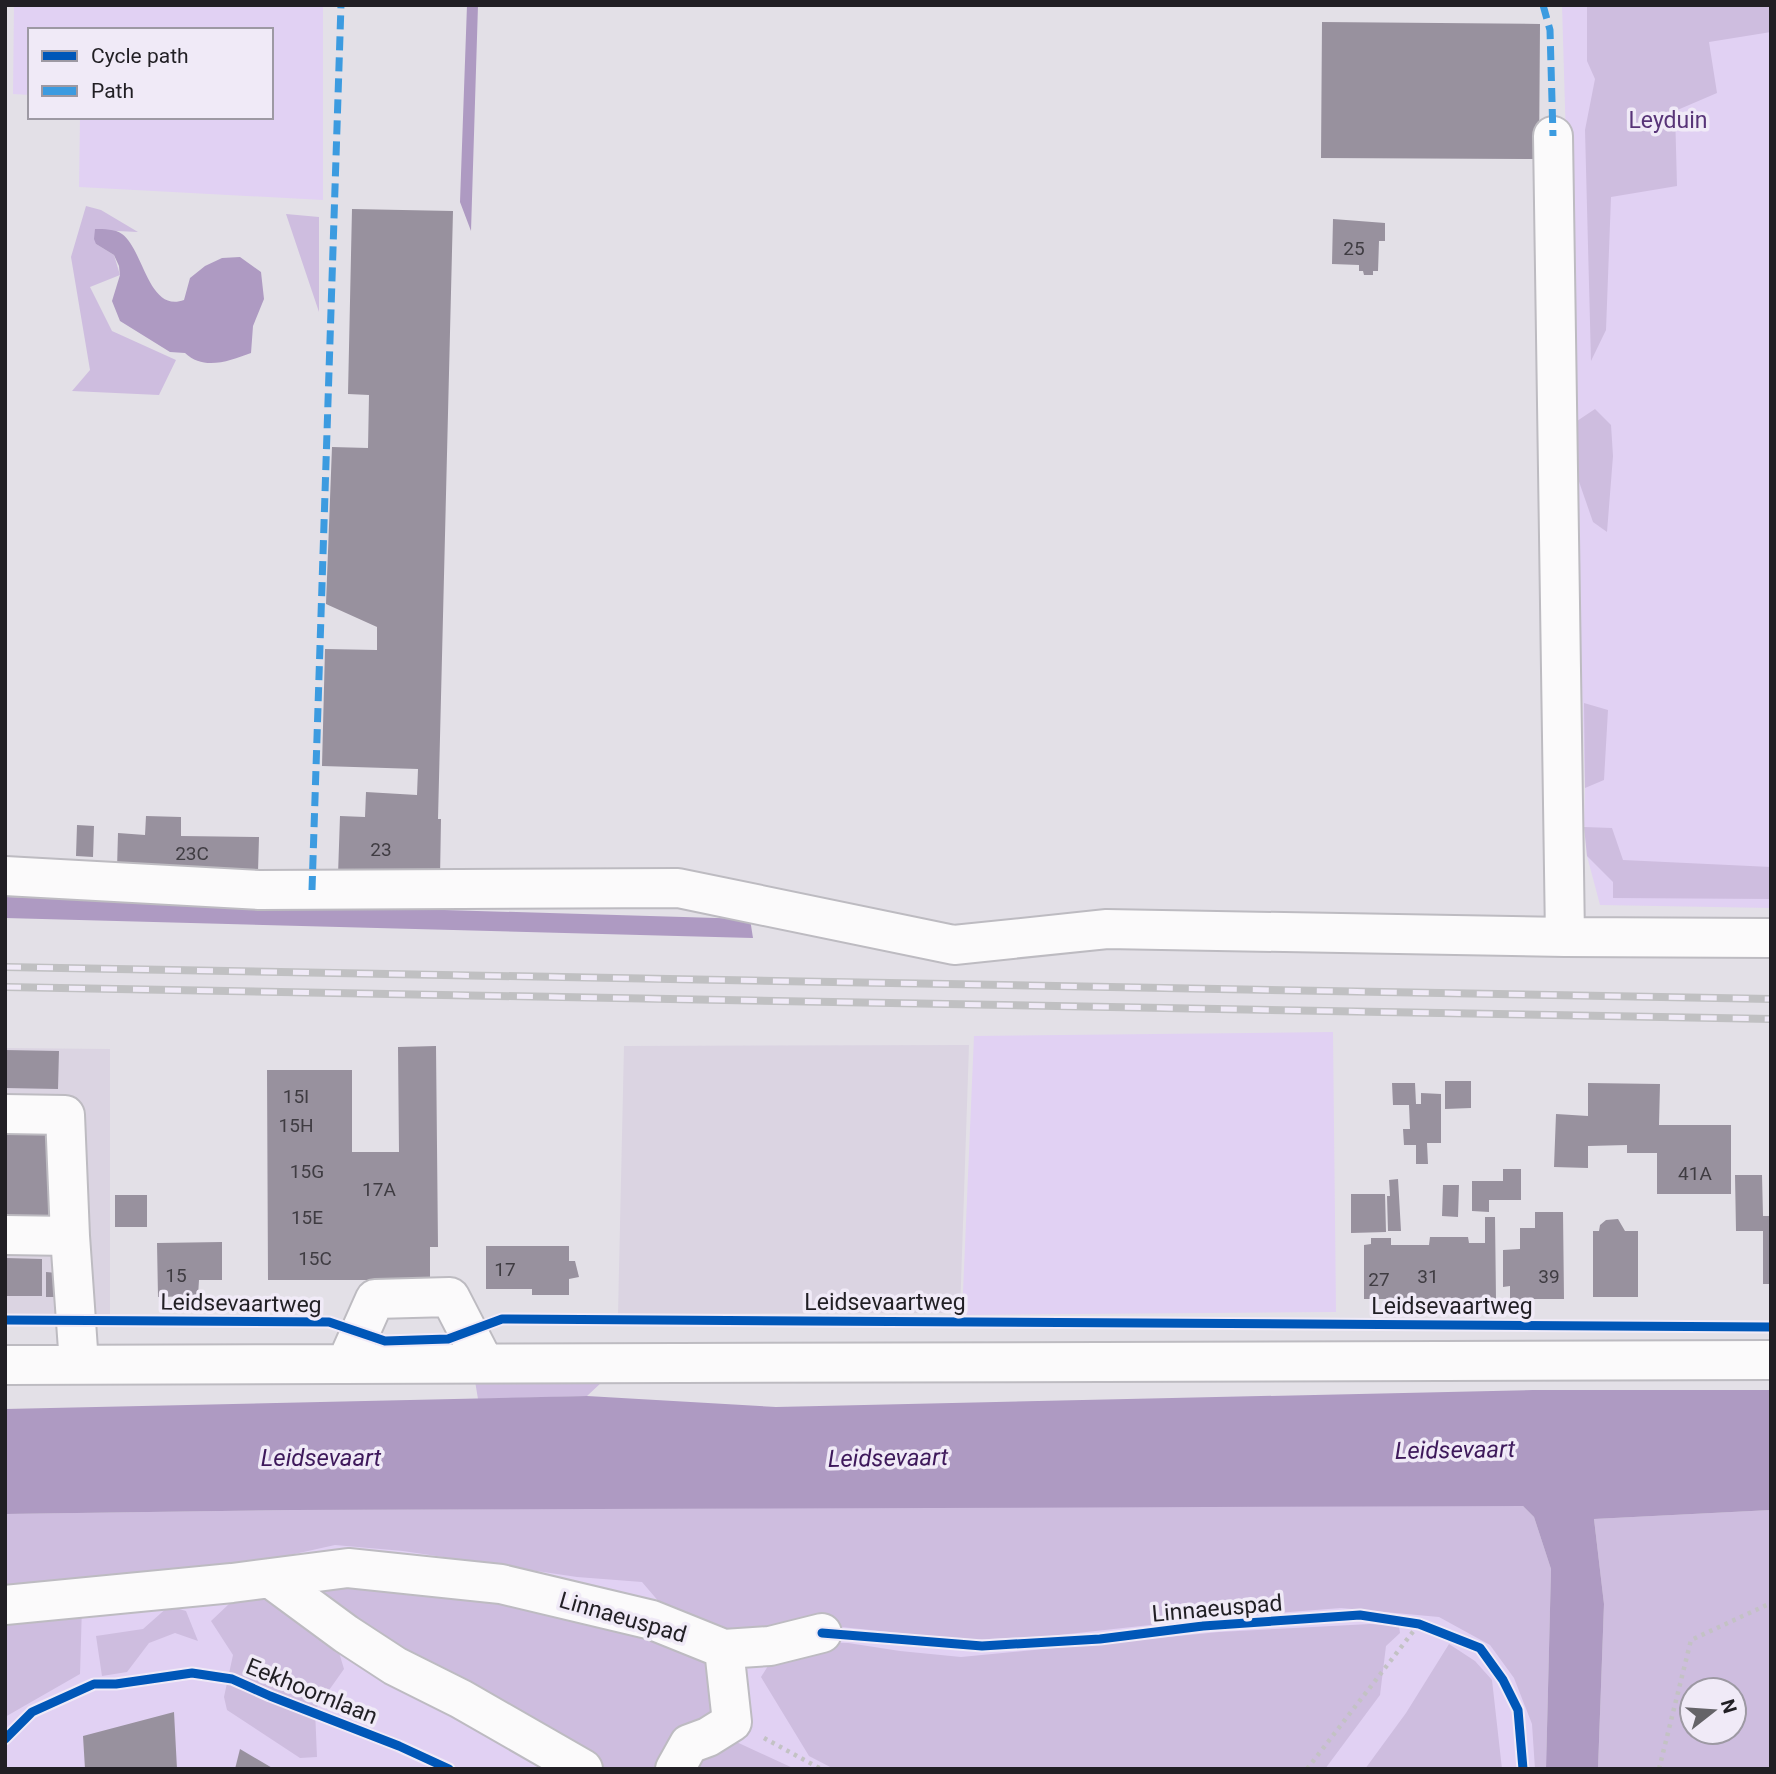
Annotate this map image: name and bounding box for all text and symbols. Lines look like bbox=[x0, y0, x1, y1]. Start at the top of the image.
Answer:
legend bbox=[28, 28, 273, 119]
text: Cycle path bbox=[91, 44, 189, 68]
text: Path bbox=[91, 79, 134, 103]
park label: Leyduin bbox=[1628, 107, 1708, 134]
house number: 25 bbox=[1343, 237, 1365, 260]
house number: 23 bbox=[370, 838, 392, 861]
house number: 23C bbox=[175, 842, 209, 865]
house number: 15I bbox=[283, 1085, 309, 1108]
house number: 15H bbox=[279, 1114, 313, 1137]
house number: 15G bbox=[290, 1160, 324, 1183]
house number: 41A bbox=[1678, 1162, 1712, 1185]
house number: 17A bbox=[362, 1178, 396, 1201]
house number: 15E bbox=[291, 1206, 323, 1229]
house number: 15C bbox=[298, 1247, 332, 1270]
house number: 17 bbox=[494, 1258, 516, 1281]
house number: 15 bbox=[165, 1264, 187, 1287]
house number: 31 bbox=[1417, 1265, 1439, 1288]
house number: 39 bbox=[1538, 1265, 1560, 1288]
house number: 27 bbox=[1368, 1268, 1390, 1291]
street label: Leidsevaartweg bbox=[160, 1289, 322, 1318]
street label: Leidsevaartweg bbox=[804, 1289, 966, 1316]
street label: Leidsevaartweg bbox=[1371, 1293, 1533, 1320]
water label: Leidsevaart bbox=[1395, 1435, 1516, 1465]
water label: Leidsevaart bbox=[828, 1443, 949, 1473]
water label: Leidsevaart bbox=[261, 1444, 382, 1472]
street label: Linnaeuspad bbox=[556, 1586, 690, 1649]
street label: Linnaeuspad bbox=[1151, 1589, 1283, 1628]
street label: Eekhoornlaan bbox=[242, 1653, 382, 1730]
north arrow bbox=[1678, 1676, 1748, 1746]
text: N bbox=[1716, 1696, 1742, 1716]

